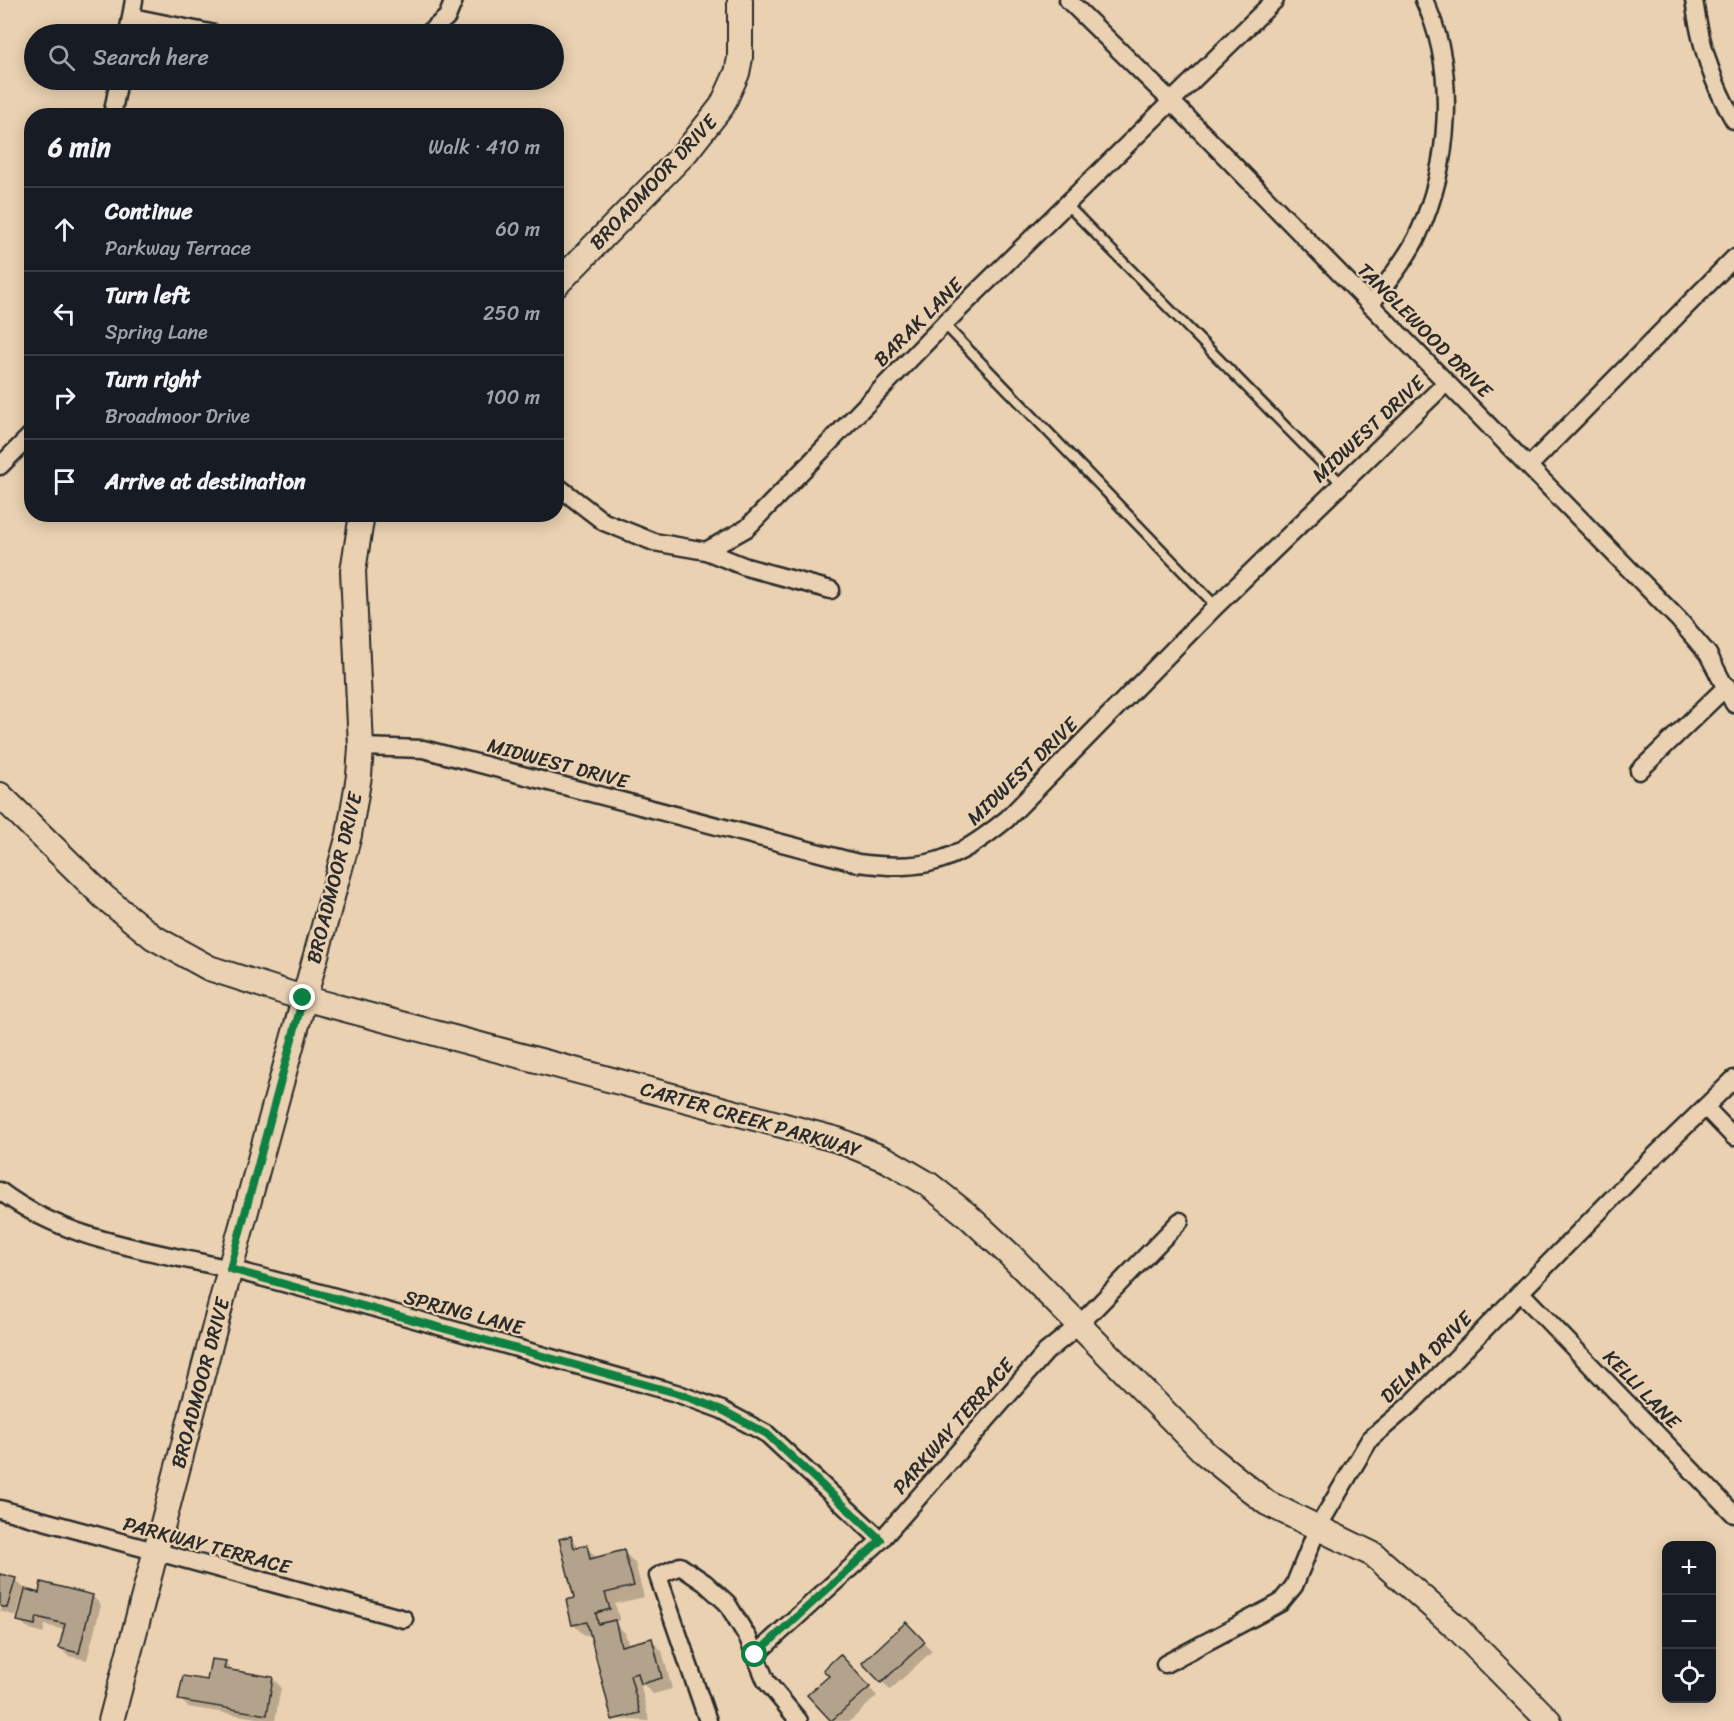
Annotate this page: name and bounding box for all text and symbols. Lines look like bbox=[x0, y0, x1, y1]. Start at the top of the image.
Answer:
search box bbox=[24, 24, 564, 90]
text: Search here bbox=[93, 38, 209, 77]
icon: search bbox=[45, 41, 78, 74]
street label: BROADMOOR DRIVE bbox=[581, 105, 727, 258]
text: 6 min bbox=[48, 124, 111, 170]
text: Walk · 410 m bbox=[428, 130, 540, 165]
text: Continue bbox=[105, 192, 193, 231]
text: 60 m bbox=[495, 212, 540, 247]
icon: ahead bbox=[48, 213, 81, 246]
text: Parkway Terrace bbox=[105, 231, 251, 266]
street label: TANGLEWOOD DRIVE bbox=[1348, 254, 1502, 408]
street label: BARAK LANE bbox=[865, 268, 973, 376]
text: Turn left bbox=[105, 276, 190, 315]
text: 250 m bbox=[483, 296, 540, 331]
icon: left bbox=[48, 297, 81, 330]
text: Spring Lane bbox=[105, 315, 208, 350]
text: Turn right bbox=[105, 360, 200, 399]
street label: MIDWEST DRIVE bbox=[1303, 366, 1435, 492]
text: 100 m bbox=[486, 380, 540, 415]
icon: right bbox=[48, 381, 81, 414]
text: Broadmoor Drive bbox=[105, 399, 250, 434]
text: Arrive at destination bbox=[105, 462, 306, 501]
icon: arrive bbox=[48, 465, 81, 498]
street label: MIDWEST DRIVE bbox=[958, 707, 1088, 834]
street label: MIDWEST DRIVE bbox=[483, 728, 634, 800]
street label: BROADMOOR DRIVE bbox=[296, 787, 373, 967]
route end bbox=[289, 984, 315, 1010]
street label: CARTER CREEK PARKWAY bbox=[636, 1071, 866, 1168]
street label: SPRING LANE bbox=[400, 1280, 530, 1346]
street label: BROADMOOR DRIVE bbox=[161, 1292, 241, 1472]
street label: DELMA DRIVE bbox=[1372, 1301, 1482, 1412]
street label: KELLI LANE bbox=[1594, 1341, 1690, 1439]
street label: PARKWAY TERRACE bbox=[884, 1348, 1024, 1503]
street label: PARKWAY TERRACE bbox=[119, 1506, 296, 1585]
map controls bbox=[1662, 1541, 1716, 1703]
button: + bbox=[1662, 1541, 1716, 1595]
button: − bbox=[1662, 1595, 1716, 1649]
route start bbox=[741, 1641, 767, 1667]
button: locate bbox=[1662, 1649, 1716, 1703]

